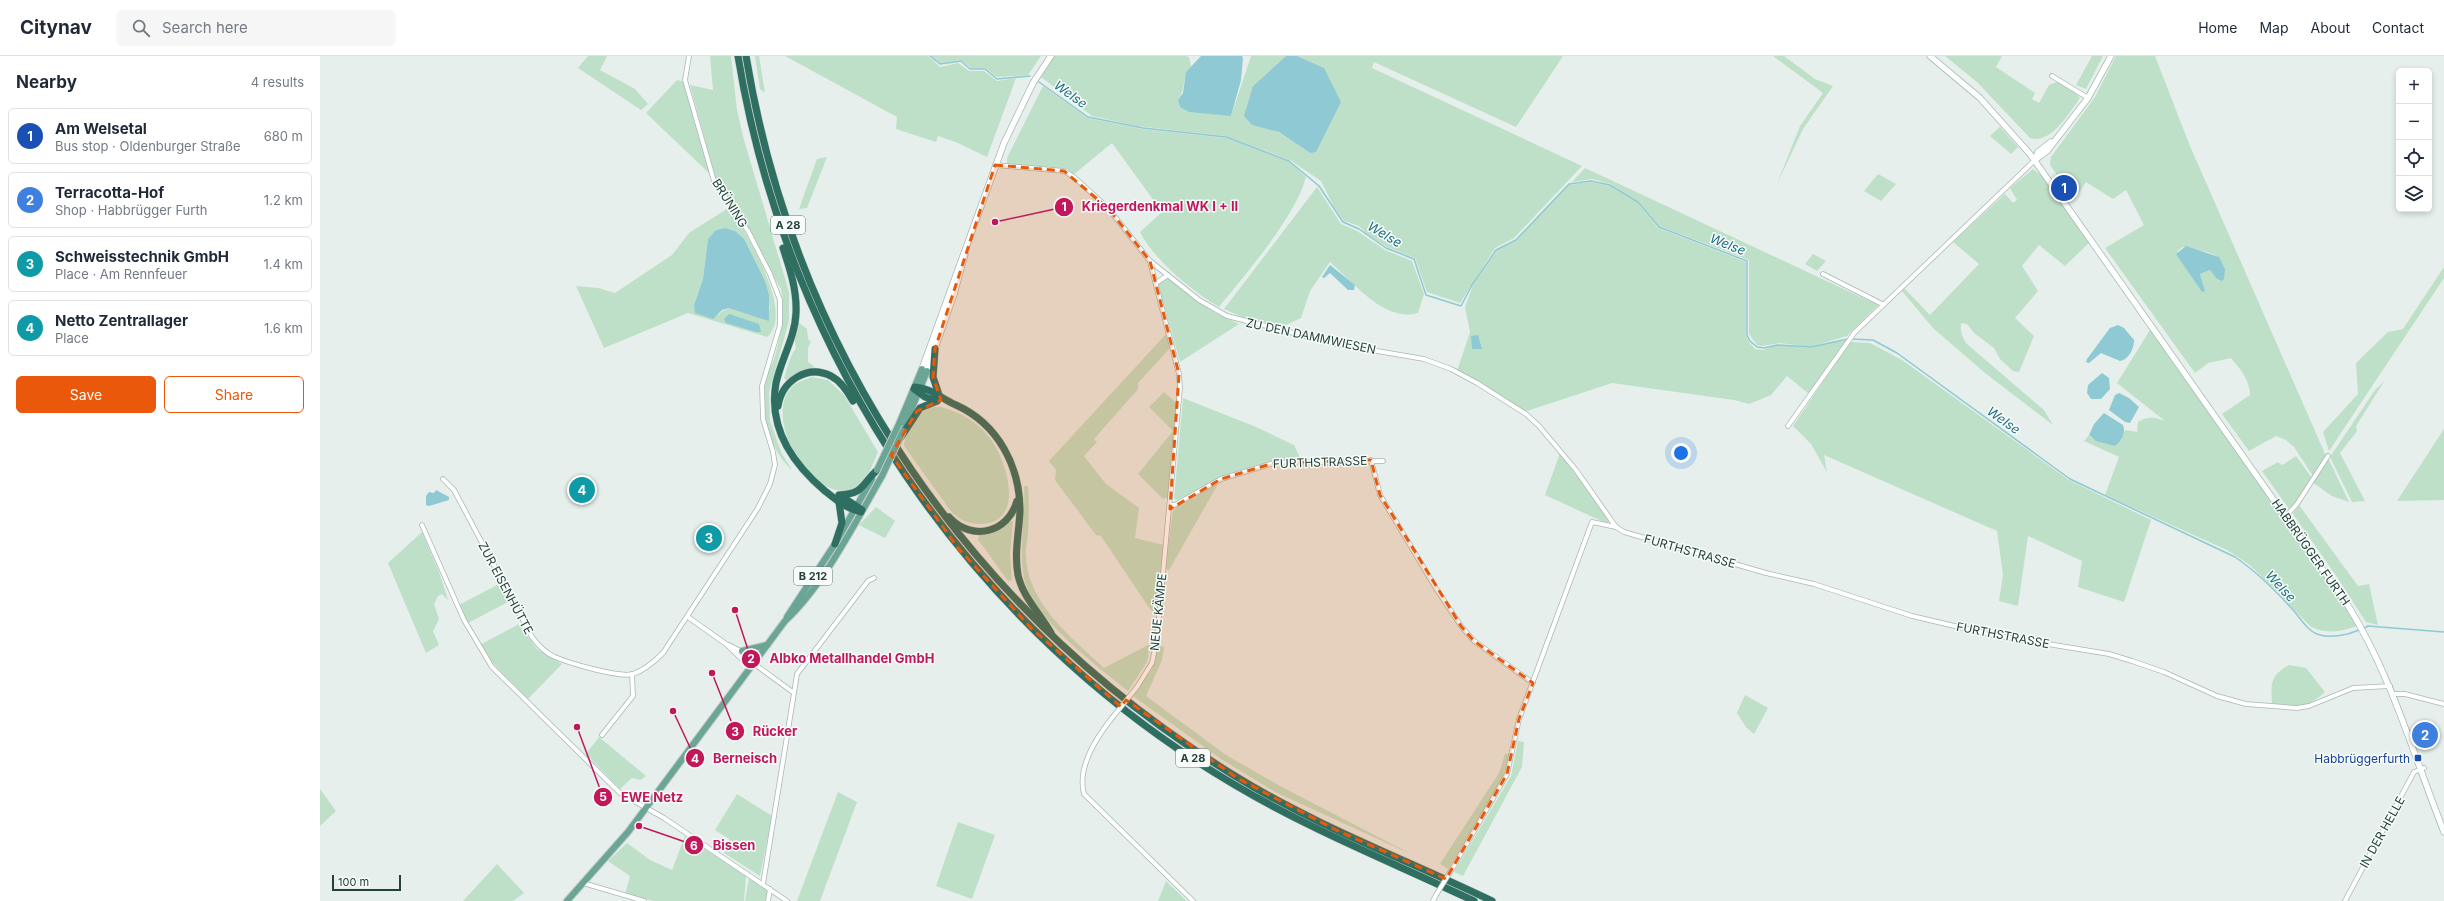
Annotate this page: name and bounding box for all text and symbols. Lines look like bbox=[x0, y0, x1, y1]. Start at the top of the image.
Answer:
search box bbox=[116, 10, 396, 46]
text: Citynav bbox=[20, 16, 92, 39]
icon: search bbox=[130, 17, 152, 39]
text: Search here bbox=[162, 18, 248, 37]
text: Home bbox=[2198, 19, 2237, 36]
text: Map bbox=[2259, 19, 2289, 36]
text: About bbox=[2311, 19, 2350, 36]
text: Contact bbox=[2372, 19, 2424, 36]
map controls bbox=[2396, 68, 2432, 212]
button: + bbox=[2396, 68, 2432, 104]
text: Nearby bbox=[16, 72, 77, 92]
text: 4 results bbox=[251, 74, 304, 90]
water label: Welse bbox=[1051, 77, 1091, 111]
button: − bbox=[2396, 104, 2432, 140]
text: Am Welsetal bbox=[55, 119, 147, 138]
text: 1 bbox=[27, 128, 33, 144]
text: 680 m bbox=[264, 128, 303, 144]
text: Bus stop · Oldenburger Straße bbox=[55, 138, 241, 154]
button: locate bbox=[2396, 140, 2432, 176]
pin: 1 bbox=[2051, 173, 2077, 203]
street label: BRÜNING bbox=[709, 176, 751, 230]
button: layers bbox=[2396, 176, 2432, 212]
text: Terracotta-Hof bbox=[55, 183, 164, 202]
text: 2 bbox=[26, 192, 34, 208]
text: 1.2 km bbox=[264, 192, 303, 208]
callout: Kriegerdenkmal WK I + II bbox=[1054, 194, 1246, 219]
text: Kriegerdenkmal WK I + II bbox=[1082, 198, 1238, 214]
text: 1 bbox=[1061, 199, 1067, 214]
text: Shop · Habbrügger Furth bbox=[55, 202, 207, 218]
road number: A 28 bbox=[771, 216, 805, 234]
water label: Welse bbox=[1365, 218, 1405, 250]
water label: Welse bbox=[1708, 230, 1748, 258]
text: Schweisstechnik GmbH bbox=[55, 247, 229, 266]
text: 3 bbox=[26, 256, 34, 272]
text: 1.4 km bbox=[263, 256, 303, 272]
text: Place · Am Rennfeuer bbox=[55, 266, 187, 282]
text: Netto Zentrallager bbox=[55, 311, 188, 330]
street label: ZU DEN DAMMWIESEN bbox=[1245, 315, 1377, 357]
text: 4 bbox=[26, 320, 34, 336]
text: 1.6 km bbox=[264, 320, 303, 336]
text: Place bbox=[55, 330, 89, 346]
button: Save bbox=[16, 376, 156, 413]
button: Share bbox=[164, 376, 304, 413]
water label: Welse bbox=[1984, 403, 2024, 437]
your location bbox=[1671, 443, 1691, 463]
street label: FURTHSTRASSE bbox=[1273, 453, 1367, 471]
pin: 4 bbox=[569, 475, 595, 505]
street label: HABBRÜGGER FURTH bbox=[2269, 496, 2353, 608]
pin: 3 bbox=[696, 523, 722, 553]
street label: FURTHSTRASSE bbox=[1643, 531, 1737, 571]
street label: ZUR EISENHÜTTE bbox=[475, 539, 537, 637]
road number: B 212 bbox=[794, 567, 832, 585]
water label: Welse bbox=[2262, 567, 2300, 605]
street label: NEUE KÄMPE bbox=[1146, 573, 1170, 651]
street label: FURTHSTRASSE bbox=[1955, 619, 2051, 651]
callout: Albko Metallhandel GmbH bbox=[741, 646, 942, 671]
text: Albko Metallhandel GmbH bbox=[770, 650, 934, 666]
text: 2 bbox=[747, 651, 755, 666]
callout: Rücker bbox=[725, 719, 805, 744]
pin: 2 bbox=[2412, 720, 2438, 750]
text: Rücker bbox=[753, 723, 798, 739]
text: 3 bbox=[731, 724, 739, 739]
callout: Berneisch bbox=[685, 746, 785, 771]
road number: A 28 bbox=[1176, 749, 1210, 767]
text: Berneisch bbox=[713, 750, 777, 766]
text: 4 bbox=[691, 751, 699, 766]
place label: Habbrüggerfurth bbox=[2314, 751, 2410, 766]
marker: Habbrüggerfurth bbox=[2413, 753, 2423, 763]
callout: EWE Netz bbox=[593, 785, 692, 810]
text: 5 bbox=[599, 789, 607, 804]
text: EWE Netz bbox=[621, 789, 683, 805]
street label: IN DER HELLE bbox=[2356, 794, 2408, 870]
callout: Bissen bbox=[684, 833, 763, 858]
text: Bissen bbox=[713, 837, 755, 853]
text: 6 bbox=[690, 838, 698, 853]
scale bar bbox=[332, 873, 401, 892]
text: 100 m bbox=[338, 875, 369, 889]

